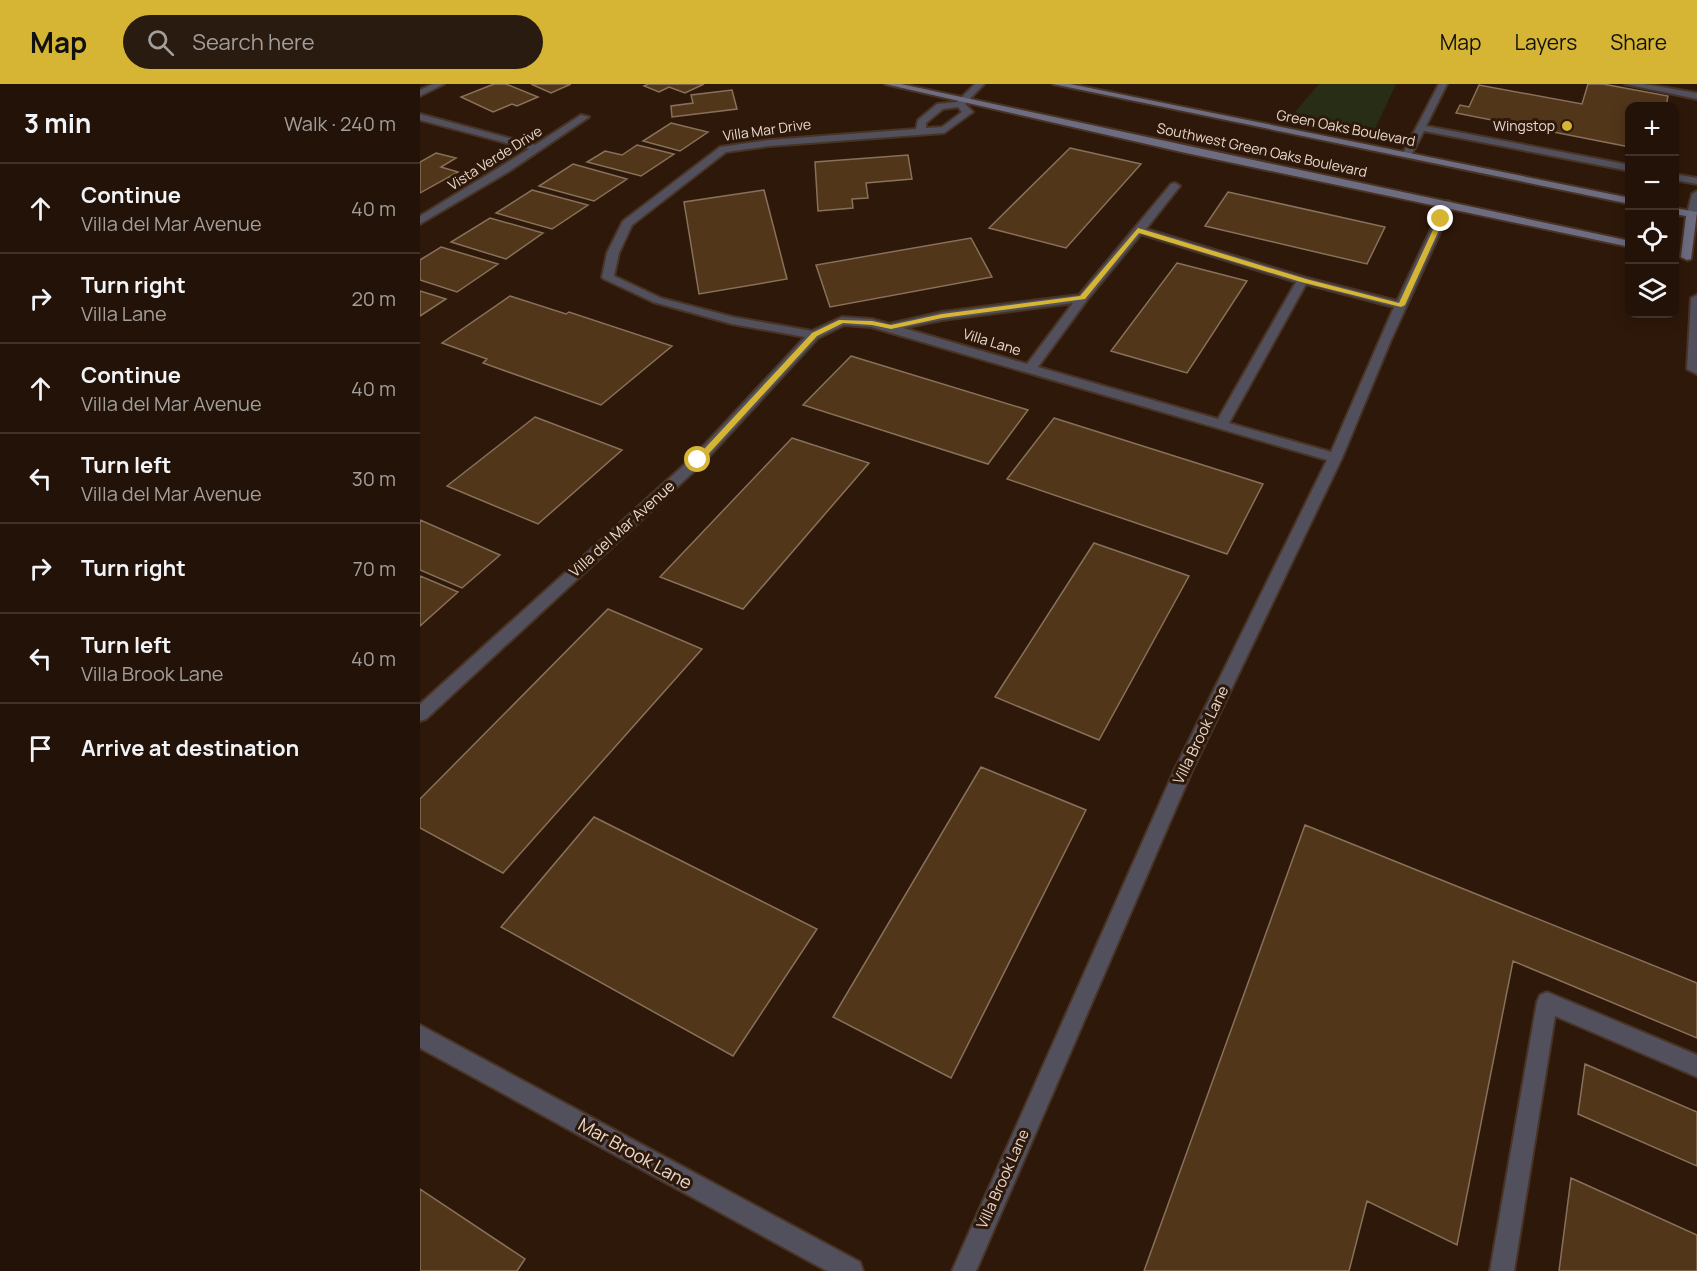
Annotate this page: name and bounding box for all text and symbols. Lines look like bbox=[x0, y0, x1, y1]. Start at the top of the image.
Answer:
search box bbox=[123, 15, 543, 69]
text: Map bbox=[30, 23, 87, 61]
icon: search bbox=[144, 26, 177, 59]
text: Search here bbox=[192, 27, 315, 57]
text: Map bbox=[1440, 28, 1481, 56]
text: Layers bbox=[1514, 28, 1577, 56]
text: Share bbox=[1610, 28, 1667, 56]
map controls bbox=[1625, 102, 1679, 318]
button: + bbox=[1625, 102, 1679, 156]
text: 3 min bbox=[24, 105, 91, 141]
street label: Green Oaks Boulevard bbox=[1275, 105, 1417, 150]
text: Walk · 240 m bbox=[284, 110, 396, 137]
street label: Villa Mar Drive bbox=[722, 114, 812, 145]
place label: Wingstop bbox=[1493, 116, 1555, 135]
street label: Southwest Green Oaks Boulevard bbox=[1155, 118, 1369, 181]
marker: Wingstop bbox=[1560, 119, 1574, 133]
street label: Vista Verde Drive bbox=[444, 121, 545, 194]
button: − bbox=[1625, 156, 1679, 210]
text: Continue bbox=[81, 180, 181, 210]
icon: ahead bbox=[24, 192, 57, 225]
text: 40 m bbox=[351, 195, 396, 222]
route end bbox=[1427, 205, 1453, 231]
text: Villa del Mar Avenue bbox=[81, 210, 262, 237]
button: locate bbox=[1625, 210, 1679, 264]
button: layers bbox=[1625, 264, 1679, 318]
text: Turn right bbox=[81, 270, 186, 300]
icon: right bbox=[24, 282, 57, 315]
text: 20 m bbox=[351, 285, 396, 312]
text: Villa Lane bbox=[81, 300, 167, 327]
street label: Villa Lane bbox=[961, 324, 1024, 359]
text: Continue bbox=[81, 360, 181, 390]
icon: ahead bbox=[24, 372, 57, 405]
text: 40 m bbox=[351, 375, 396, 402]
text: Villa del Mar Avenue bbox=[81, 390, 262, 417]
route start bbox=[684, 446, 710, 472]
text: Turn left bbox=[81, 450, 171, 480]
icon: left bbox=[24, 462, 57, 495]
text: 30 m bbox=[352, 465, 396, 492]
street label: Villa del Mar Avenue bbox=[564, 475, 679, 582]
text: Villa del Mar Avenue bbox=[81, 480, 262, 507]
icon: right bbox=[24, 552, 57, 585]
text: Turn right bbox=[81, 553, 186, 583]
text: 70 m bbox=[353, 555, 396, 582]
text: Turn left bbox=[81, 630, 171, 660]
icon: left bbox=[24, 642, 57, 675]
text: 40 m bbox=[351, 645, 396, 672]
text: Villa Brook Lane bbox=[81, 660, 223, 687]
street label: Villa Brook Lane bbox=[1168, 682, 1234, 787]
icon: arrive bbox=[24, 732, 57, 765]
text: Arrive at destination bbox=[81, 733, 299, 763]
street label: Mar Brook Lane bbox=[574, 1112, 697, 1194]
street label: Villa Brook Lane bbox=[971, 1126, 1034, 1232]

